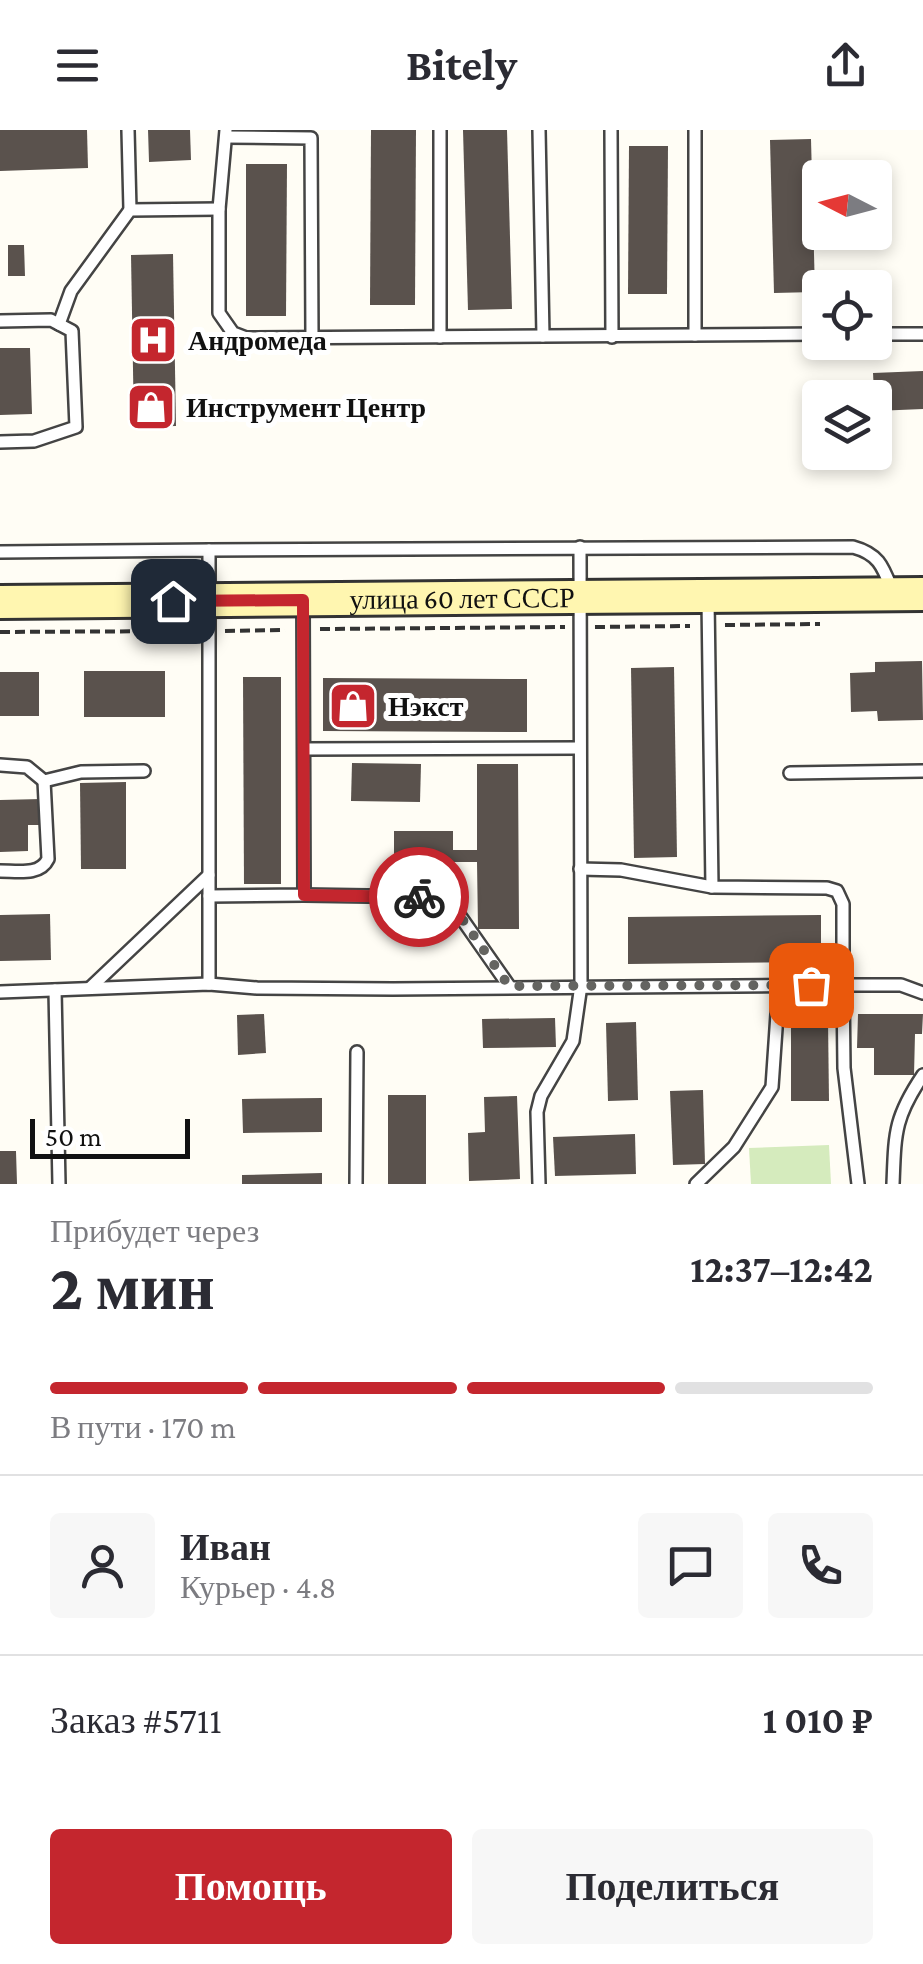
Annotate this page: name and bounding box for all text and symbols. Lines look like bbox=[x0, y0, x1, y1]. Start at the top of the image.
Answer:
icon: menu bbox=[50, 38, 105, 93]
icon: share bbox=[818, 38, 873, 93]
text: Bitely bbox=[406, 40, 517, 90]
north arrow bbox=[802, 160, 892, 250]
map controls bbox=[802, 160, 892, 470]
button: locate bbox=[802, 270, 892, 360]
hospital icon: Андромеда bbox=[127, 314, 179, 366]
place label: Андромеда bbox=[188, 325, 327, 356]
button: layers bbox=[802, 380, 892, 470]
shop icon: Инструмент Центр bbox=[125, 381, 177, 433]
place label: Инструмент Центр bbox=[186, 392, 426, 423]
pin bbox=[131, 559, 216, 644]
icon: home bbox=[146, 574, 201, 629]
street label: улица 60 лет СССР bbox=[349, 582, 575, 614]
shop icon: Нэкст bbox=[327, 680, 379, 732]
place label: Нэкст bbox=[388, 691, 464, 722]
courier bbox=[369, 847, 469, 947]
icon: bike bbox=[392, 870, 447, 925]
pin bbox=[769, 943, 854, 1028]
icon: bag bbox=[784, 958, 839, 1013]
scale bar bbox=[30, 1114, 190, 1158]
text: 50 m bbox=[45, 1121, 102, 1152]
text: Прибудет через bbox=[50, 1213, 259, 1249]
text: 12:37–12:42 bbox=[690, 1248, 873, 1290]
text: 2 мин bbox=[50, 1251, 215, 1323]
text: В пути · 170 m bbox=[50, 1409, 236, 1445]
button: person bbox=[50, 1513, 155, 1618]
button: chat bbox=[638, 1513, 743, 1618]
button: phone bbox=[768, 1513, 873, 1618]
text: Иван bbox=[180, 1526, 271, 1568]
text: Курьер · 4.8 bbox=[180, 1569, 336, 1605]
text: Заказ #5711 bbox=[50, 1699, 222, 1741]
text: 1 010 ₽ bbox=[763, 1699, 873, 1741]
button: Помощь bbox=[50, 1829, 452, 1944]
button: Поделиться bbox=[472, 1829, 873, 1944]

